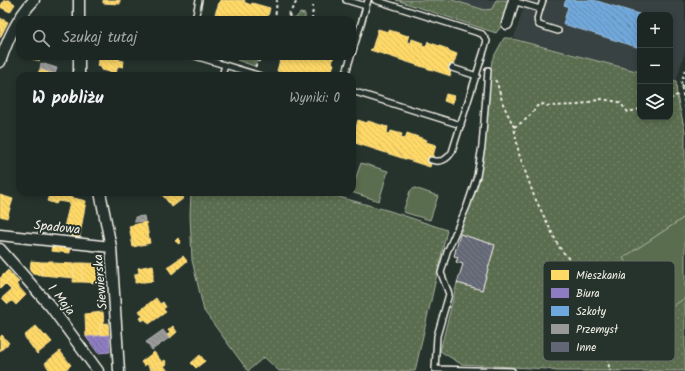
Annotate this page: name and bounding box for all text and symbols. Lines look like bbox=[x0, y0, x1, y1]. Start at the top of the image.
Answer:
map controls bbox=[637, 12, 673, 120]
button: + bbox=[637, 12, 673, 48]
search box bbox=[16, 16, 356, 60]
text: Szukaj tutaj bbox=[62, 26, 137, 50]
icon: search bbox=[30, 27, 52, 49]
button: − bbox=[637, 48, 673, 84]
button: layers bbox=[637, 84, 673, 120]
text: W pobliżu bbox=[32, 85, 103, 112]
text: Wyniki: 0 bbox=[290, 88, 340, 109]
street label: Spadowa bbox=[33, 215, 81, 241]
street label: Siewierska bbox=[88, 253, 114, 311]
legend bbox=[543, 261, 675, 361]
text: Mieszkania bbox=[576, 267, 626, 285]
street label: 1 Maja bbox=[42, 280, 80, 320]
text: Biura bbox=[576, 285, 600, 303]
text: Szkoły bbox=[576, 303, 607, 321]
text: Przemysł bbox=[576, 321, 619, 339]
text: Inne bbox=[576, 339, 596, 357]

